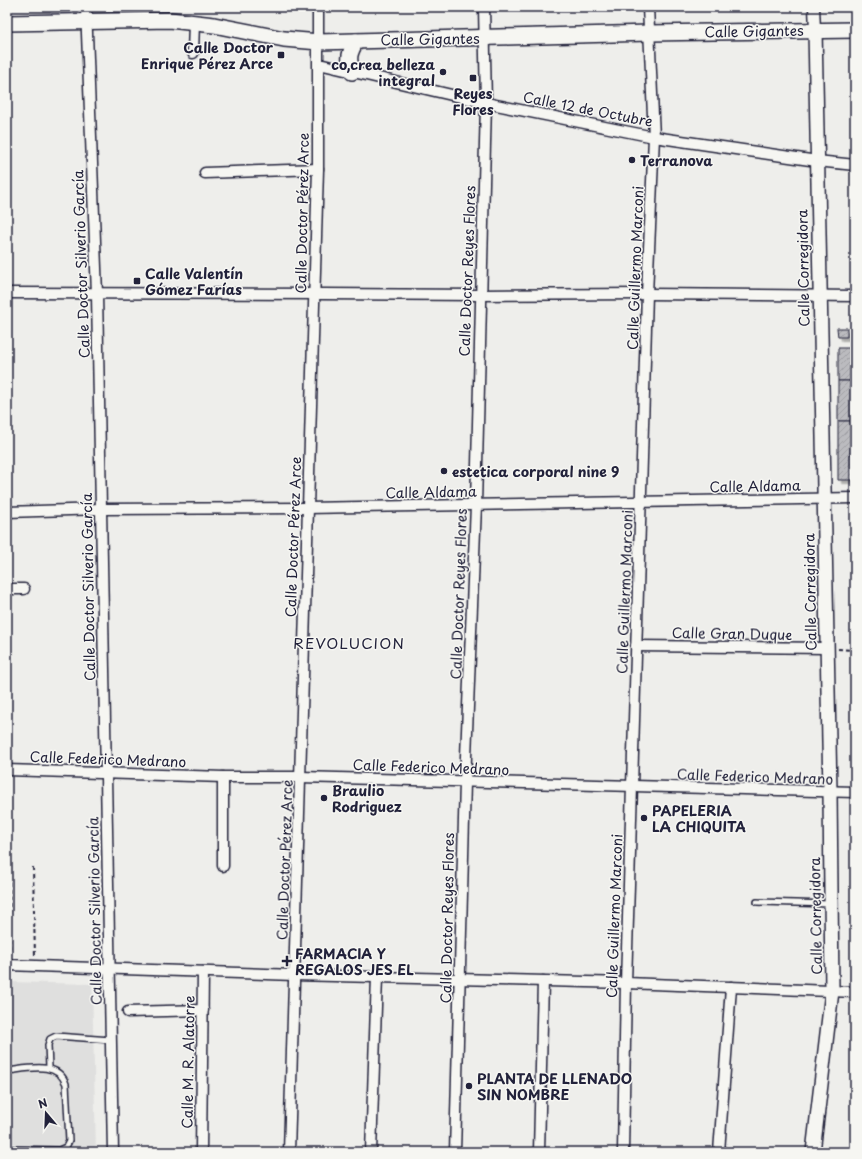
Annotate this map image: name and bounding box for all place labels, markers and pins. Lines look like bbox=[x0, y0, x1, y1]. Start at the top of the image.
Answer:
place label: Calle Doctor Enrique Pérez Arce bbox=[141, 37, 274, 74]
marker: Calle Doctor Enrique Pérez Arce bbox=[276, 50, 286, 60]
place label: co,crea belleza integral bbox=[331, 54, 436, 91]
marker: co,crea belleza integral bbox=[438, 67, 448, 77]
marker: Reyes Flores bbox=[468, 73, 478, 83]
place label: Reyes Flores bbox=[452, 83, 494, 120]
place label: Terranova bbox=[640, 150, 713, 171]
marker: Terranova bbox=[627, 155, 637, 165]
place label: Calle Valentín Gómez Farías bbox=[145, 263, 243, 300]
marker: Calle Valentín Gómez Farías bbox=[132, 276, 142, 286]
place label: estetica corporal nine 9 bbox=[452, 461, 619, 482]
marker: estetica corporal nine 9 bbox=[439, 466, 449, 476]
place label: Braulio Rodriguez bbox=[332, 780, 402, 817]
marker: Braulio Rodriguez bbox=[319, 793, 329, 803]
place label: PAPELERIA LA CHIQUITA bbox=[652, 800, 746, 837]
marker: PAPELERIA LA CHIQUITA bbox=[639, 813, 649, 823]
place label: FARMACIA Y REGALOS JES EL bbox=[295, 943, 414, 980]
marker: FARMACIA Y REGALOS JES EL bbox=[282, 956, 292, 966]
place label: PLANTA DE LLENADO SIN NOMBRE bbox=[477, 1068, 632, 1105]
marker: PLANTA DE LLENADO SIN NOMBRE bbox=[464, 1081, 474, 1091]

